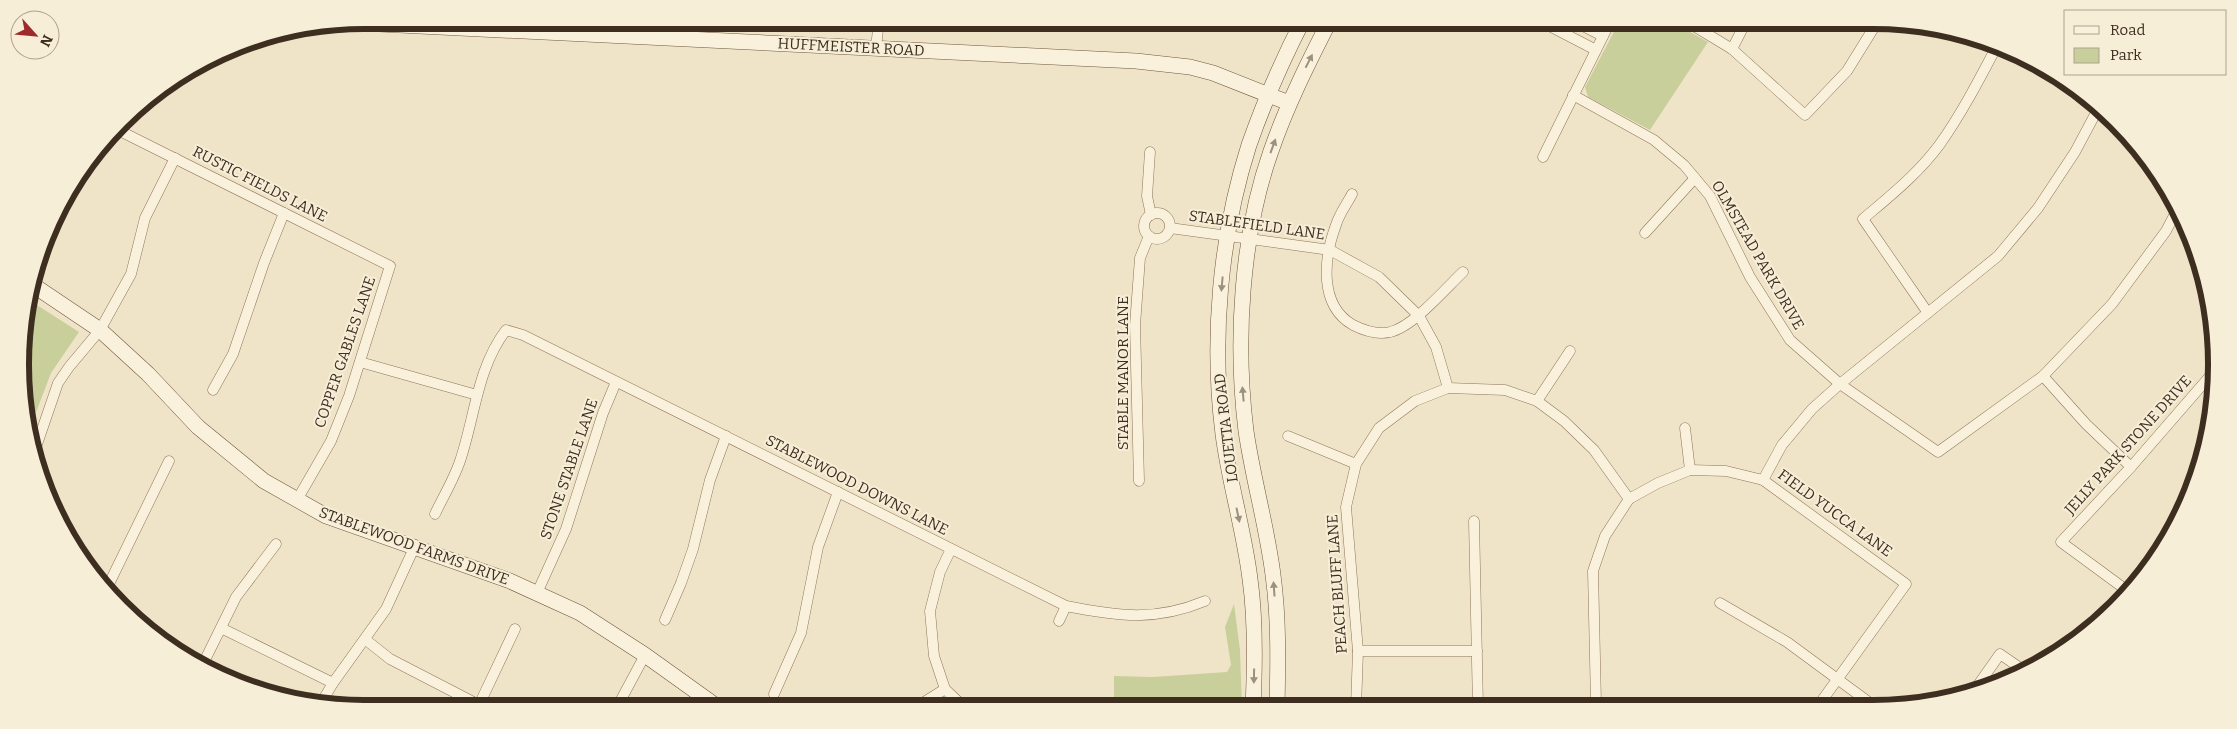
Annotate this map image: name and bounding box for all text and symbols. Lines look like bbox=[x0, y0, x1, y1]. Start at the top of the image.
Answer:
north arrow bbox=[10, 10, 60, 60]
legend bbox=[2064, 10, 2227, 75]
text: Road bbox=[2110, 21, 2145, 39]
text: N bbox=[36, 32, 56, 50]
street label: HUFFMEISTER ROAD bbox=[777, 34, 925, 60]
text: Park bbox=[2110, 46, 2142, 64]
one-way arrow bbox=[1305, 54, 1313, 68]
one-way arrow bbox=[1269, 138, 1277, 153]
street label: RUSTIC FIELDS LANE bbox=[190, 142, 330, 226]
street label: OLMSTEAD PARK DRIVE bbox=[1708, 177, 1808, 333]
street label: STABLEFIELD LANE bbox=[1188, 207, 1326, 243]
street label: COPPER GABLES LANE bbox=[311, 274, 379, 430]
one-way arrow bbox=[1218, 276, 1226, 292]
street label: STABLE MANOR LANE bbox=[1114, 296, 1132, 450]
street label: LOUETTA ROAD bbox=[1210, 372, 1242, 484]
street label: JELLY PARK STONE DRIVE bbox=[2060, 372, 2195, 519]
one-way arrow bbox=[1239, 386, 1247, 402]
street label: STONE STABLE LANE bbox=[536, 396, 602, 542]
street label: STABLEWOOD DOWNS LANE bbox=[763, 431, 951, 539]
street label: FIELD YUCCA LANE bbox=[1774, 465, 1896, 561]
street label: STABLEWOOD FARMS DRIVE bbox=[317, 503, 511, 589]
one-way arrow bbox=[1235, 507, 1243, 523]
street label: PEACH BLUFF LANE bbox=[1323, 514, 1351, 654]
one-way arrow bbox=[1270, 580, 1278, 596]
one-way arrow bbox=[1250, 668, 1258, 684]

